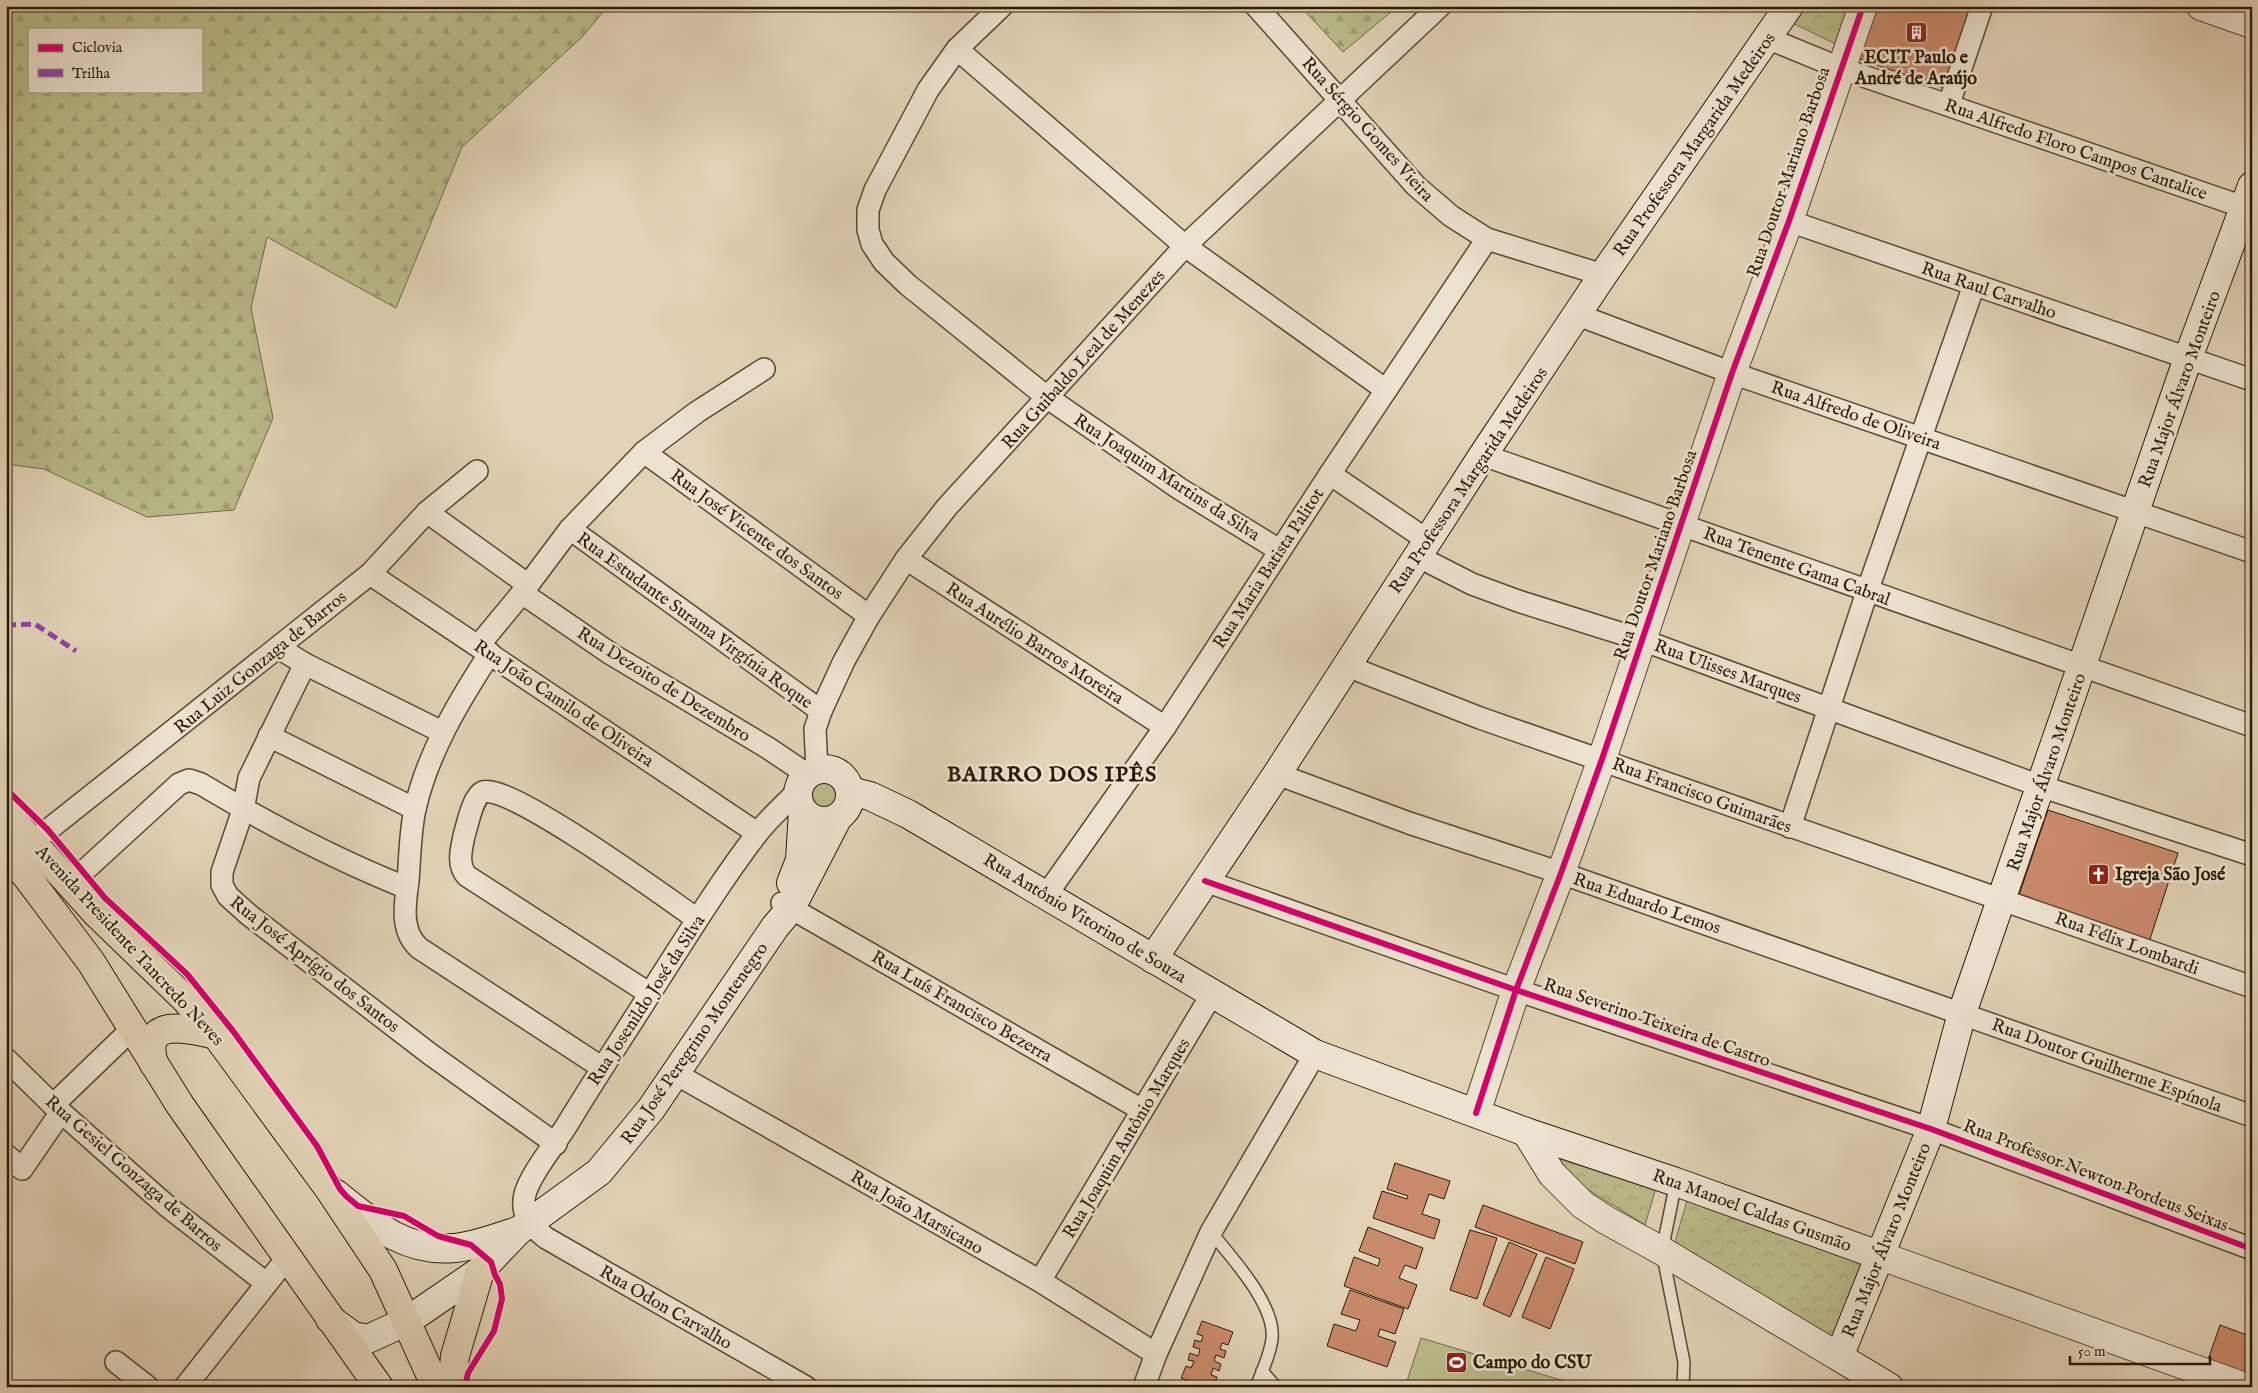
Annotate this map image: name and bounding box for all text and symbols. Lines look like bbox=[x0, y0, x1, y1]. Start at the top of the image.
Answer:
building icon: ECIT Paulo e André de Araújo bbox=[1904, 20, 1928, 44]
legend bbox=[28, 28, 202, 92]
street label: Rua Professora Margarida Medeiros bbox=[1609, 28, 1782, 261]
text: Ciclovia bbox=[72, 38, 123, 57]
place label: ECIT Paulo e André de Araújo bbox=[1854, 47, 1977, 91]
street label: Rua Sérgio Gomes Vieira bbox=[1296, 53, 1438, 207]
text: Trilha bbox=[72, 64, 110, 83]
street label: Rua Doutor Mariano Barbosa bbox=[1743, 64, 1836, 281]
street label: Rua Alfredo Floro Campos Cantalice bbox=[1941, 95, 2210, 206]
street label: Rua Raul Carvalho bbox=[1918, 258, 2059, 325]
street label: Rua Guibaldo Leal de Menezes bbox=[997, 265, 1171, 455]
street label: Rua Major Álvaro Monteiro bbox=[2132, 287, 2227, 491]
street label: Rua Professora Margarida Medeiros bbox=[1385, 363, 1554, 599]
street label: Rua Alfredo de Oliveira bbox=[1768, 377, 1944, 456]
street label: Rua Joaquim Martins da Silva bbox=[1069, 409, 1264, 547]
street label: Rua Doutor Mariano Barbosa bbox=[1610, 447, 1703, 664]
street label: Rua José Vicente dos Santos bbox=[665, 465, 847, 606]
street label: Rua Maria Batista Palitot bbox=[1209, 484, 1330, 654]
street label: Rua Tenente Gama Cabral bbox=[1700, 523, 1893, 612]
street label: Rua Estudante Surama Virgínia Roque bbox=[571, 528, 817, 715]
street label: Rua Aurélio Barros Moreira bbox=[941, 578, 1128, 711]
street label: Rua Luiz Gonzaga de Barros bbox=[170, 586, 352, 740]
street label: Rua Dezoito de Dezembro bbox=[572, 622, 755, 748]
street label: Rua João Camilo de Oliveira bbox=[469, 635, 658, 773]
street label: Rua Ulisses Marques bbox=[1651, 635, 1804, 710]
street label: Rua Major Álvaro Monteiro bbox=[2001, 669, 2092, 875]
street label: Rua Francisco Guimarães bbox=[1609, 753, 1794, 840]
district label: BAIRRO DOS IPÊS bbox=[947, 761, 1157, 789]
street label: Avenida Presidente Tancredo Neves bbox=[29, 840, 228, 1051]
street label: Rua Antônio Vitorino de Souza bbox=[978, 849, 1190, 989]
church icon: Igreja São José bbox=[2087, 862, 2111, 886]
place label: Igreja São José bbox=[2115, 864, 2226, 887]
street label: Rua Eduardo Lemos bbox=[1570, 868, 1723, 940]
street label: Rua José Aprígio dos Santos bbox=[224, 892, 404, 1039]
street label: Rua Félix Lombardi bbox=[2051, 908, 2202, 981]
street label: Rua Josenildo José da Silva bbox=[583, 911, 711, 1091]
street label: Rua José Peregrino Montenegro bbox=[616, 938, 774, 1149]
street label: Rua Luís Francisco Bezerra bbox=[867, 946, 1056, 1069]
street label: Rua Severino Teixeira de Castro bbox=[1540, 974, 1773, 1073]
street label: Rua Doutor Guilherme Espínola bbox=[1988, 1014, 2225, 1119]
street label: Rua Joaquim Antônio Marques bbox=[1058, 1035, 1196, 1243]
street label: Rua Gesiel Gonzaga de Barros bbox=[40, 1091, 226, 1257]
street label: Rua Professor Newton Pordeus Seixas bbox=[1960, 1115, 2231, 1238]
street label: Rua Major Álvaro Monteiro bbox=[1836, 1139, 1937, 1341]
street label: Rua Manoel Caldas Gusmão bbox=[1649, 1165, 1854, 1258]
street label: Rua João Marsicano bbox=[846, 1166, 987, 1261]
street label: Rua Odon Carvalho bbox=[595, 1261, 736, 1356]
scale bar bbox=[2070, 1333, 2210, 1365]
text: 50 m bbox=[2078, 1342, 2106, 1361]
sports icon: Campo do CSU bbox=[1445, 1350, 1469, 1374]
place label: Campo do CSU bbox=[1473, 1352, 1592, 1375]

